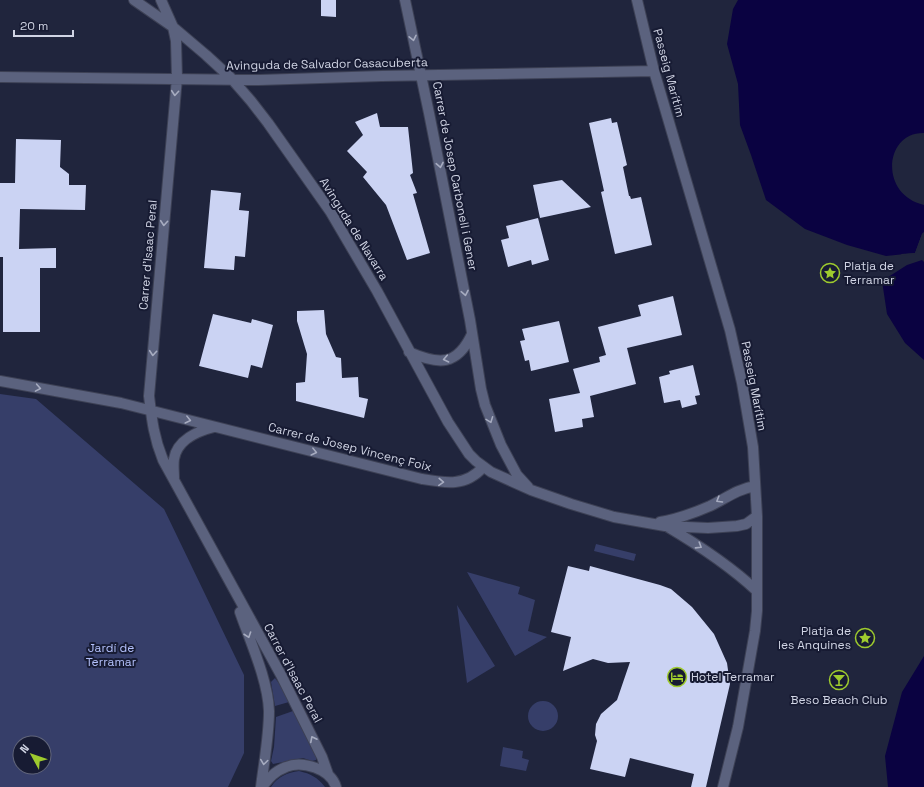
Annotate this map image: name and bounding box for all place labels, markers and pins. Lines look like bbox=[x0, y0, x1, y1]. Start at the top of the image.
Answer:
place label: Platja de Terramar bbox=[844, 258, 895, 288]
place icon: Platja de Terramar bbox=[819, 262, 841, 284]
place label: Platja de les Anquines bbox=[778, 623, 851, 653]
place icon: Platja de les Anquines bbox=[854, 627, 876, 649]
hotel icon: Hotel Terramar bbox=[666, 666, 688, 688]
place label: Hotel Terramar bbox=[691, 669, 775, 685]
bar icon: Beso Beach Club bbox=[828, 669, 850, 691]
place label: Beso Beach Club bbox=[791, 692, 888, 708]

